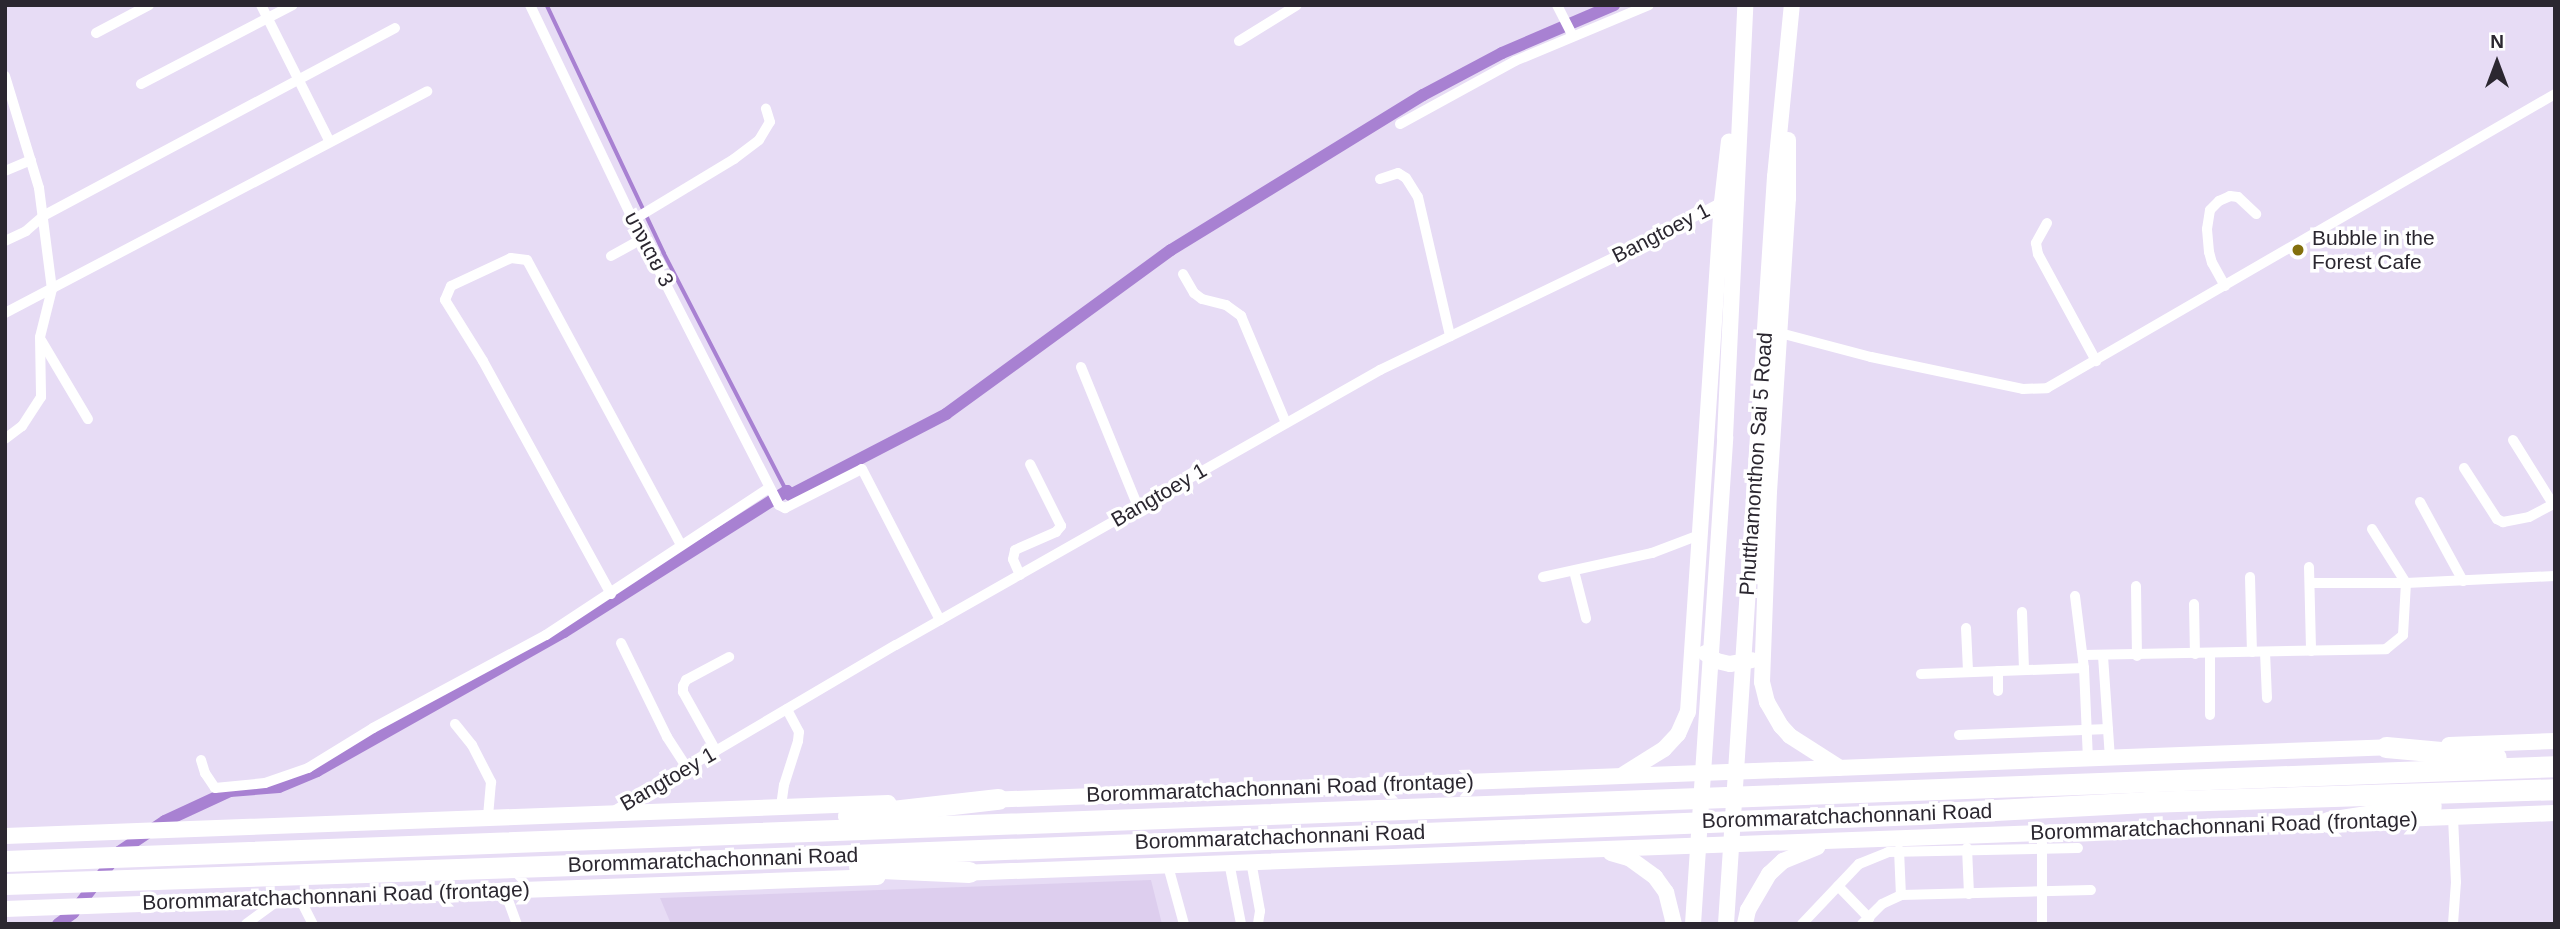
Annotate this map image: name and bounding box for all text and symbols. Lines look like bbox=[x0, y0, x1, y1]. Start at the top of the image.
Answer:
north arrow bbox=[2462, 28, 2532, 98]
text: N bbox=[2490, 31, 2504, 52]
street label: Bangtoey 1 bbox=[1608, 198, 1714, 268]
street label: บางเตย 3 bbox=[619, 207, 679, 291]
place label: Bubble in the Forest Cafe bbox=[2312, 225, 2435, 275]
marker: Bubble in the Forest Cafe bbox=[2290, 242, 2306, 258]
street label: Phutthamonthon Sai 5 Road bbox=[1734, 332, 1778, 596]
street label: Bangtoey 1 bbox=[1107, 458, 1211, 532]
street label: Bangtoey 1 bbox=[616, 742, 720, 816]
street label: Borommaratchachonnani Road (frontage) bbox=[1086, 769, 1474, 807]
street label: Borommaratchachonnani Road bbox=[1701, 798, 1993, 834]
street label: Borommaratchachonnani Road (frontage) bbox=[2030, 807, 2418, 845]
street label: Borommaratchachonnani Road bbox=[1134, 819, 1426, 855]
street label: Borommaratchachonnani Road bbox=[567, 842, 859, 878]
street label: Borommaratchachonnani Road (frontage) bbox=[142, 877, 530, 915]

